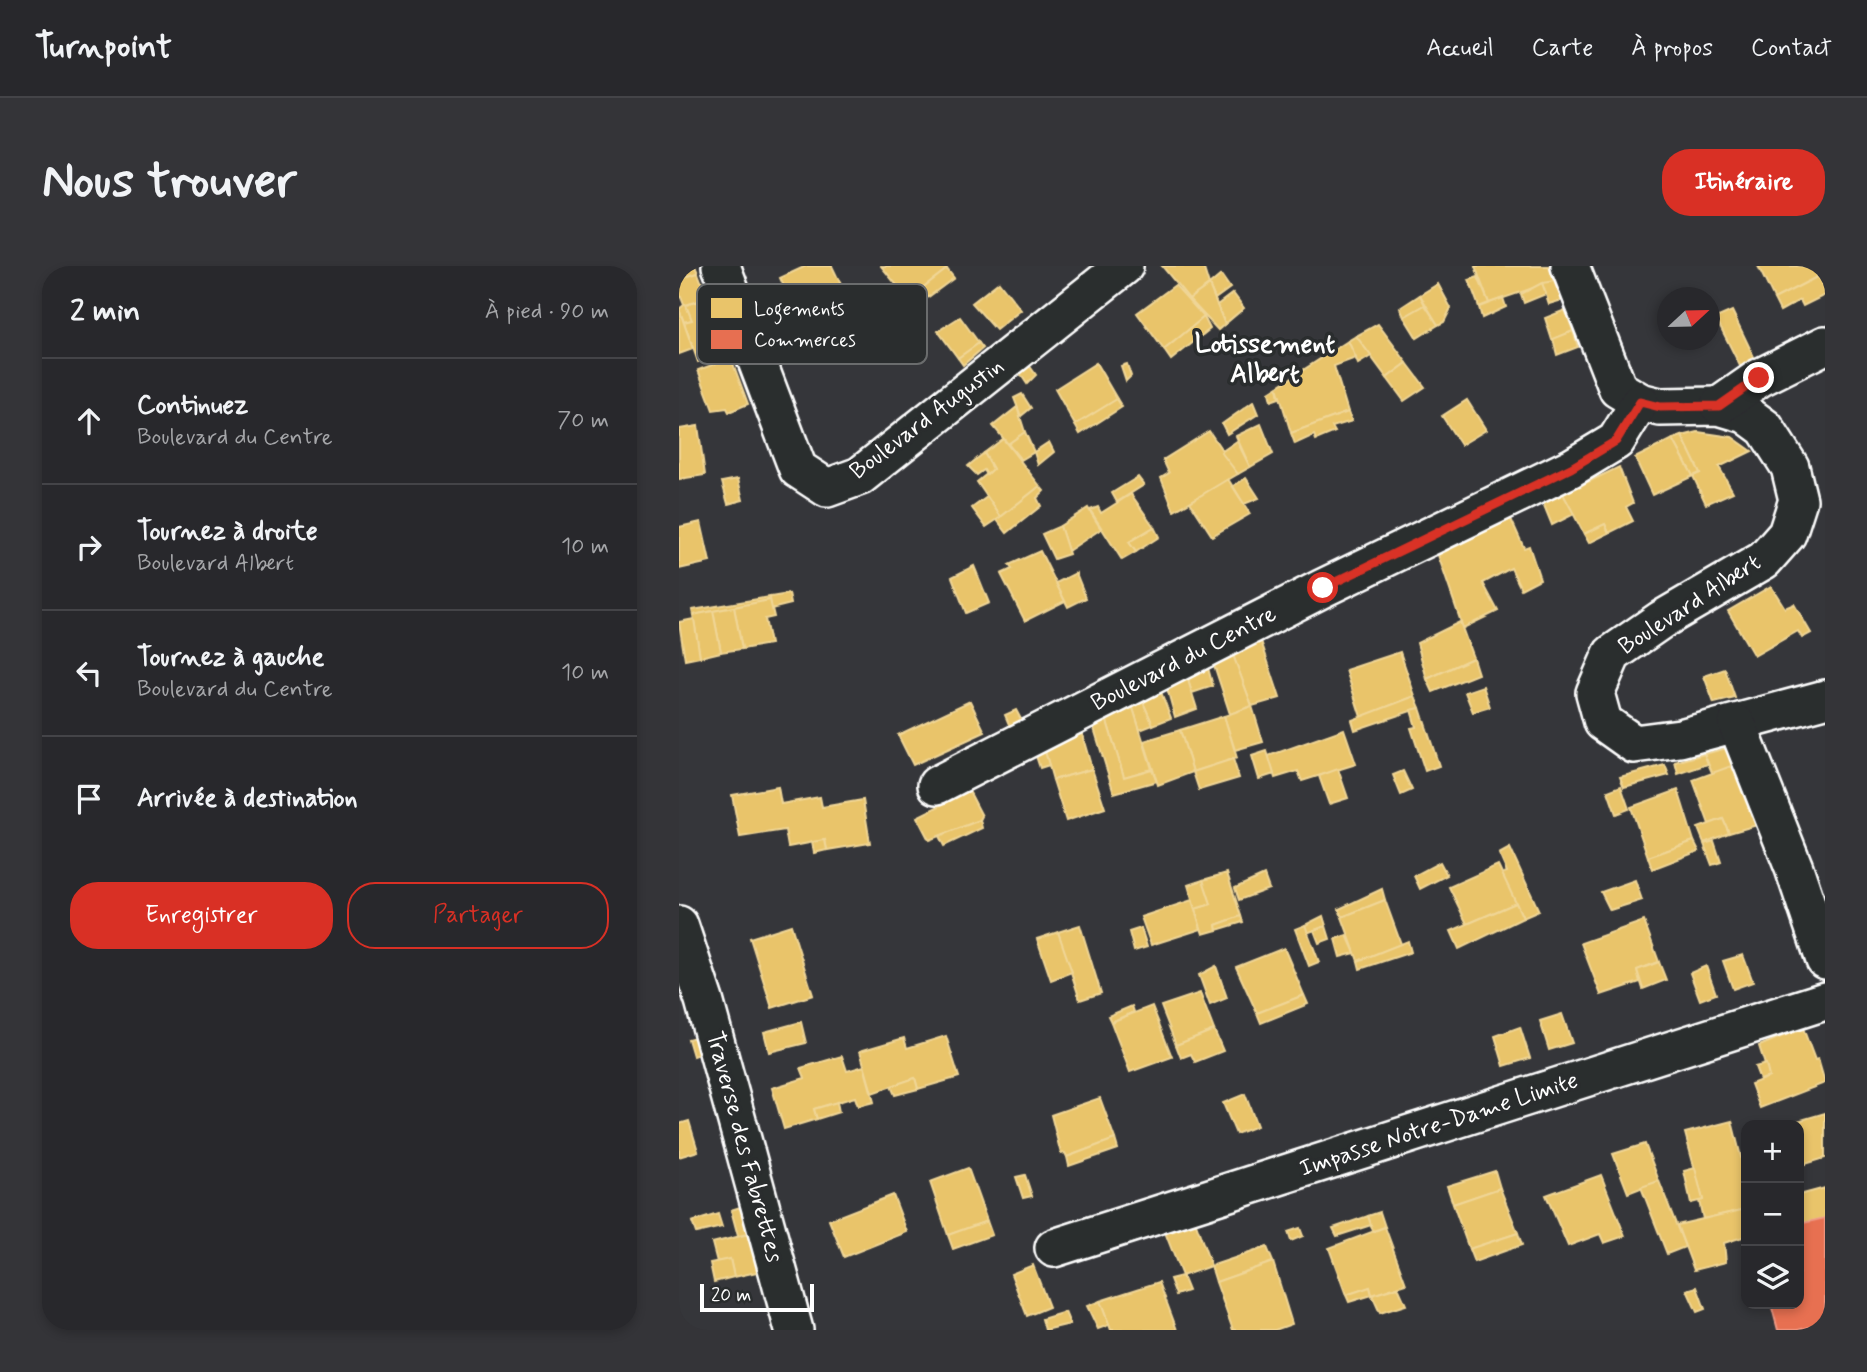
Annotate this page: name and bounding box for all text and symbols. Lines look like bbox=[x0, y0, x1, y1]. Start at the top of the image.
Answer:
text: Turnpoint bbox=[35, 26, 172, 70]
text: Accueil bbox=[1426, 33, 1494, 64]
text: Carte bbox=[1532, 33, 1593, 64]
text: À propos bbox=[1631, 33, 1713, 64]
text: Contact bbox=[1751, 33, 1832, 64]
button: Itinéraire bbox=[1662, 149, 1825, 216]
text: Nous trouver bbox=[42, 150, 297, 215]
legend bbox=[697, 284, 927, 364]
north arrow bbox=[1657, 287, 1720, 350]
text: 2 min bbox=[70, 292, 140, 331]
text: À pied · 90 m bbox=[485, 297, 609, 327]
text: Logements bbox=[754, 297, 845, 325]
text: Commerces bbox=[754, 328, 856, 353]
district label: Lotissement Albert bbox=[1195, 328, 1336, 392]
street label: Boulevard Augustin bbox=[844, 351, 1010, 487]
route end bbox=[1743, 362, 1774, 393]
text: Continuez bbox=[137, 389, 248, 423]
icon: ahead bbox=[70, 402, 108, 440]
text: 70 m bbox=[557, 406, 609, 436]
text: Boulevard du Centre bbox=[137, 423, 332, 453]
text: Tournez à droite bbox=[137, 515, 318, 549]
icon: right bbox=[70, 528, 108, 566]
text: 10 m bbox=[561, 532, 609, 562]
street label: Boulevard Albert bbox=[1613, 547, 1767, 663]
text: Boulevard Albert bbox=[137, 549, 294, 579]
route start bbox=[1307, 572, 1338, 603]
street label: Boulevard du Centre bbox=[1086, 599, 1282, 719]
text: Tournez à gauche bbox=[137, 641, 324, 675]
icon: left bbox=[70, 654, 108, 692]
text: 10 m bbox=[561, 658, 609, 688]
text: Boulevard du Centre bbox=[137, 675, 332, 705]
icon: arrive bbox=[70, 780, 108, 818]
text: Arrivée à destination bbox=[137, 782, 358, 816]
button: Enregistrer bbox=[70, 882, 333, 949]
button: Partager bbox=[347, 882, 609, 949]
street label: Traverse des Fabrettes bbox=[698, 1028, 790, 1266]
street label: Impasse Notre-Dame Limite bbox=[1296, 1065, 1582, 1185]
map controls bbox=[1741, 1120, 1804, 1309]
button: + bbox=[1741, 1120, 1804, 1183]
button: − bbox=[1741, 1183, 1804, 1246]
button: layers bbox=[1741, 1246, 1804, 1309]
scale bar bbox=[700, 1281, 814, 1313]
text: 20 m bbox=[711, 1283, 751, 1308]

